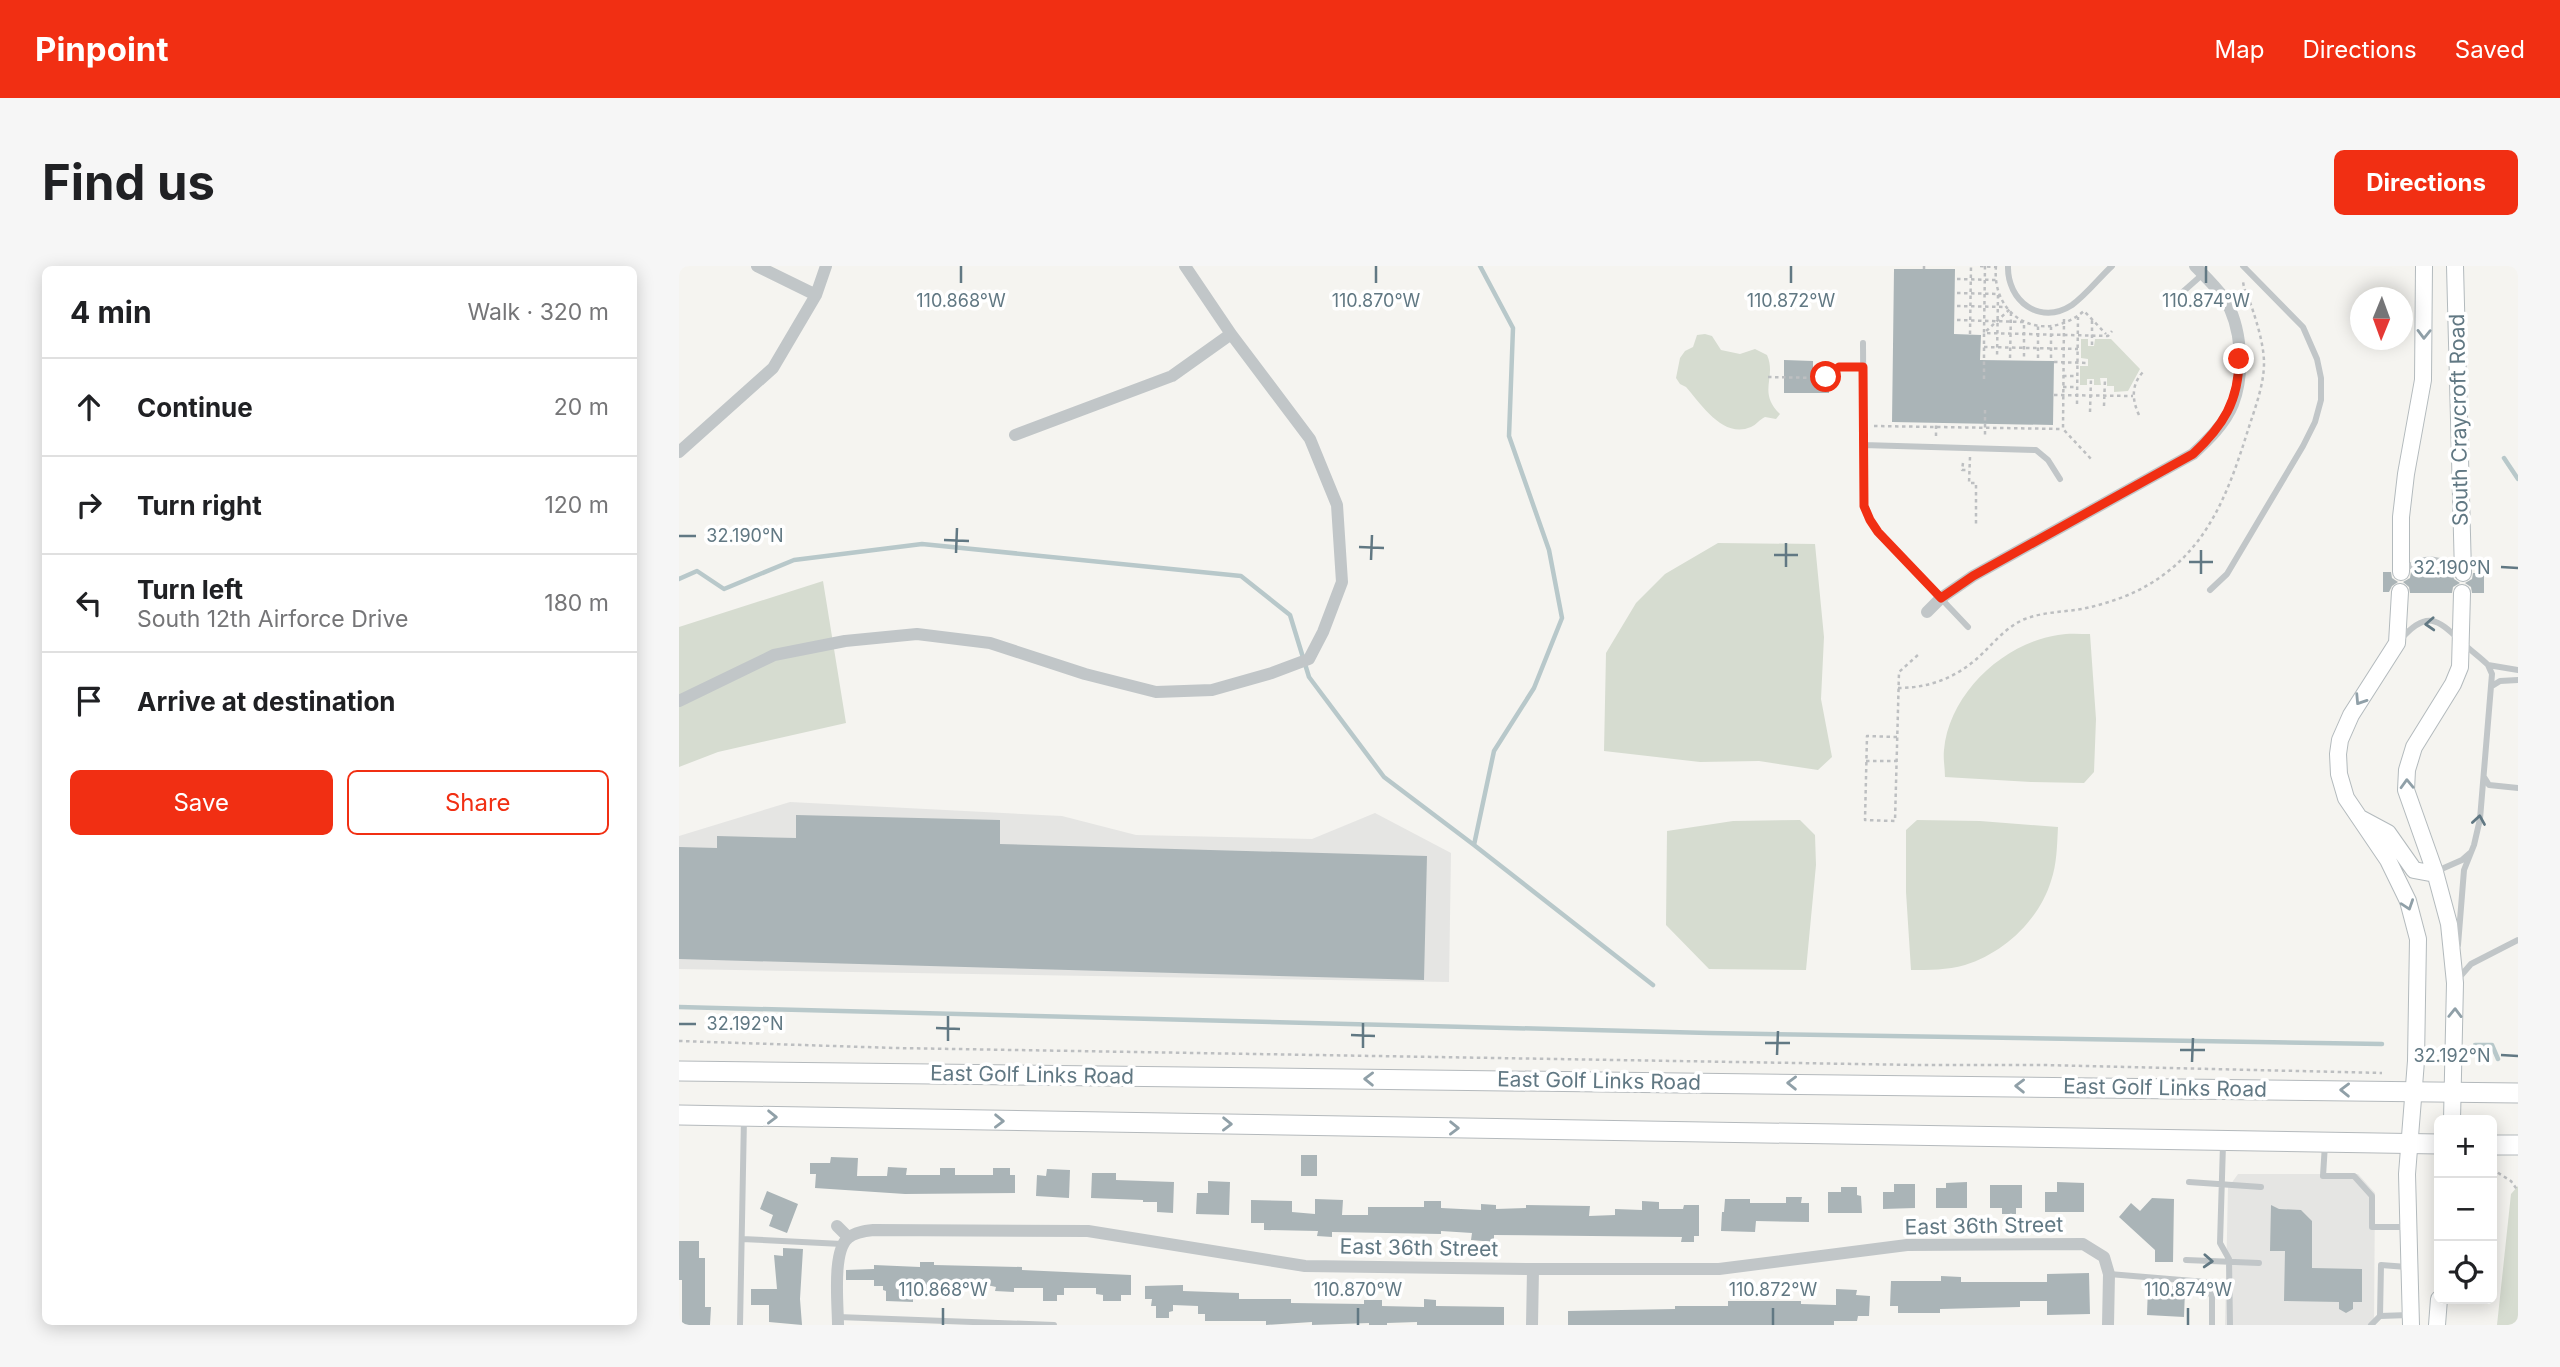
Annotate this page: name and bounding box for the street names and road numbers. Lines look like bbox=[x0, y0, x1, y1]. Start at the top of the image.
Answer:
street label: South Craycroft Road bbox=[2444, 314, 2473, 526]
street label: East Golf Links Road bbox=[930, 1060, 1134, 1089]
street label: East Golf Links Road bbox=[1497, 1066, 1701, 1095]
street label: East Golf Links Road bbox=[2063, 1073, 2267, 1102]
street label: East 36th Street bbox=[1904, 1212, 2064, 1239]
street label: East 36th Street bbox=[1339, 1234, 1499, 1261]

